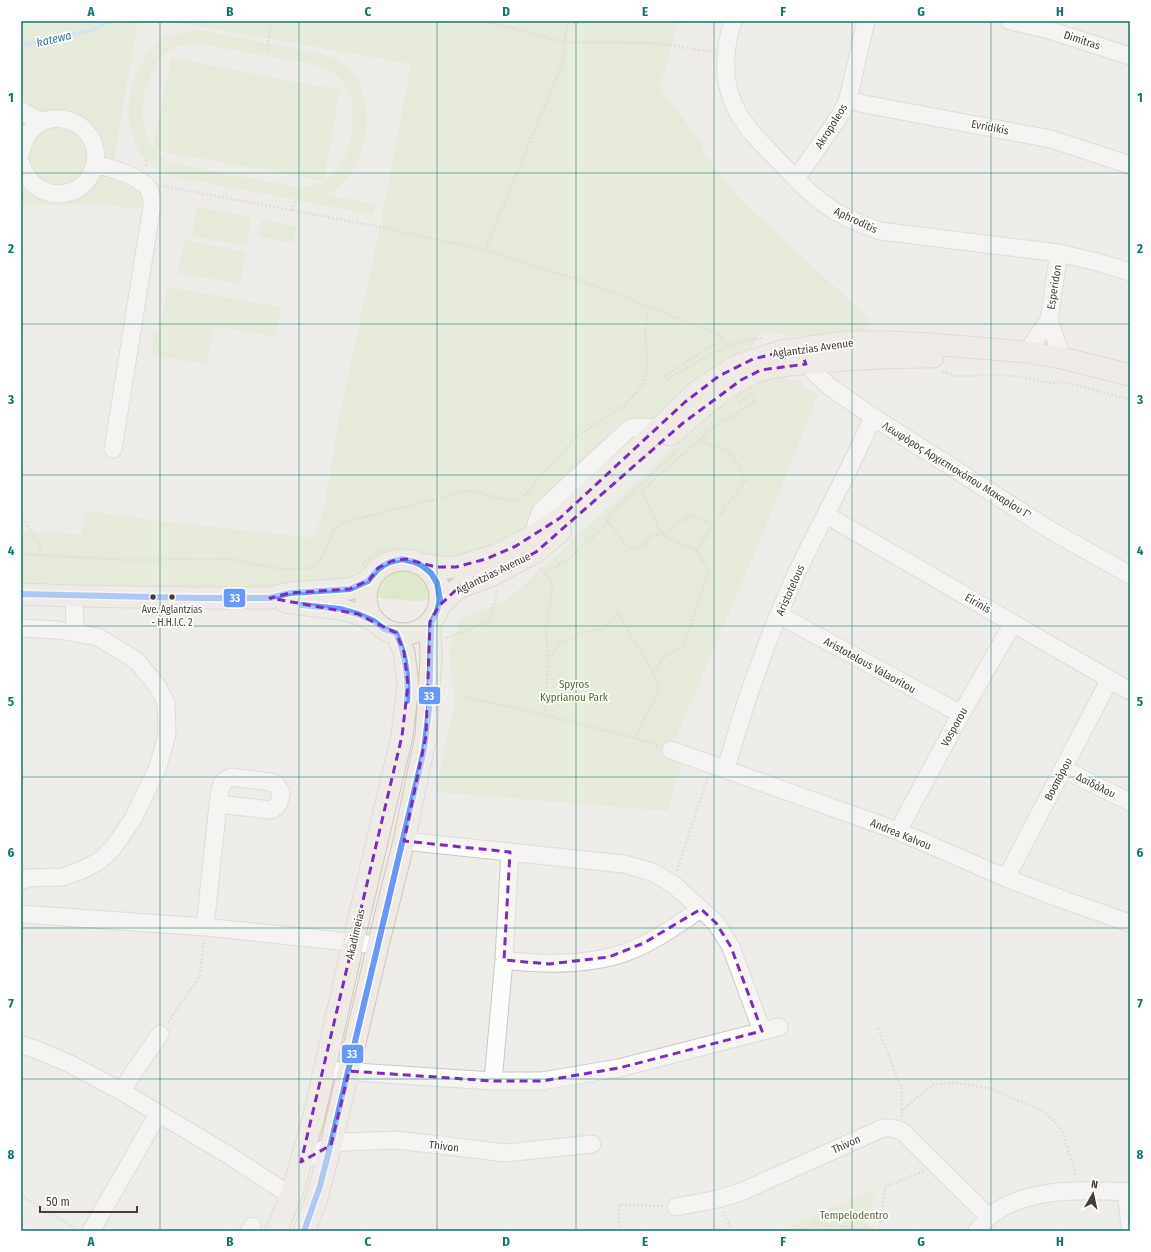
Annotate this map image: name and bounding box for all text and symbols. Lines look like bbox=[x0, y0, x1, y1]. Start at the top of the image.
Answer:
text: A bbox=[86, 4, 95, 19]
text: B bbox=[226, 4, 234, 19]
text: C bbox=[365, 4, 372, 19]
text: D bbox=[502, 4, 510, 19]
text: E bbox=[642, 4, 648, 19]
text: F bbox=[780, 4, 786, 19]
text: G bbox=[917, 4, 925, 19]
text: H bbox=[1056, 4, 1064, 19]
water label: katewa bbox=[35, 28, 73, 50]
street label: Dimitras bbox=[1062, 28, 1102, 53]
text: 1 bbox=[8, 90, 14, 105]
text: 1 bbox=[1137, 90, 1143, 105]
street label: Akropoleos bbox=[812, 101, 851, 151]
street label: Evridikis bbox=[970, 118, 1010, 138]
street label: Aphroditis bbox=[832, 205, 880, 236]
text: 2 bbox=[7, 241, 14, 256]
text: 2 bbox=[1136, 241, 1143, 256]
street label: Esperidon bbox=[1045, 264, 1064, 310]
street label: Aglantzias Avenue bbox=[772, 336, 854, 361]
text: 3 bbox=[7, 392, 14, 407]
text: 3 bbox=[1136, 392, 1143, 407]
street label: Λεωφόρος Αρχιεπισκόπου Μακαρίου Γ' bbox=[880, 419, 1033, 522]
text: 4 bbox=[8, 543, 15, 558]
text: 4 bbox=[1137, 543, 1144, 558]
street label: Aglantzias Avenue bbox=[454, 550, 533, 597]
street label: Aristotelous bbox=[773, 562, 808, 618]
line badge: 33 bbox=[223, 588, 246, 608]
street label: Eirinis bbox=[962, 591, 993, 616]
unlabelled marker bbox=[148, 592, 158, 602]
marker: Ave. Aglantzias - H.H.I.C. 2 bbox=[167, 592, 177, 602]
text: 33 bbox=[229, 592, 240, 605]
place label: Ave. Aglantzias - H.H.I.C. 2 bbox=[142, 604, 202, 629]
street label: Aristotelous Valaoritou bbox=[822, 635, 918, 696]
park label: Spyros Kyprianou Park bbox=[540, 678, 609, 704]
line badge: 33 bbox=[418, 686, 441, 705]
text: 33 bbox=[423, 690, 434, 703]
text: 5 bbox=[8, 694, 14, 709]
text: 5 bbox=[1137, 694, 1143, 709]
street label: Vosporou bbox=[938, 705, 970, 749]
street label: Βοσπόρου bbox=[1042, 756, 1075, 803]
street label: Δαιδάλου bbox=[1074, 770, 1118, 801]
street label: Andrea Kalvou bbox=[868, 816, 933, 853]
text: 6 bbox=[8, 845, 15, 860]
text: 6 bbox=[1137, 845, 1144, 860]
street label: Akadimeias bbox=[343, 907, 368, 961]
text: 7 bbox=[8, 996, 14, 1011]
text: 7 bbox=[1137, 996, 1143, 1011]
line badge: 33 bbox=[341, 1044, 364, 1064]
text: 33 bbox=[346, 1048, 357, 1061]
street label: Thivon bbox=[830, 1132, 863, 1157]
street label: Thivon bbox=[428, 1138, 460, 1155]
text: 8 bbox=[8, 1147, 15, 1162]
text: 8 bbox=[1137, 1147, 1144, 1162]
north arrow bbox=[1073, 1174, 1113, 1214]
text: N bbox=[1090, 1178, 1099, 1192]
scale bar bbox=[40, 1188, 137, 1214]
text: 50 m bbox=[46, 1195, 70, 1209]
park label: Tempelodentro bbox=[820, 1209, 888, 1222]
text: A bbox=[86, 1234, 95, 1249]
text: B bbox=[226, 1234, 234, 1249]
text: C bbox=[365, 1234, 372, 1249]
text: D bbox=[502, 1234, 510, 1249]
text: E bbox=[642, 1234, 648, 1249]
text: F bbox=[780, 1234, 786, 1249]
text: G bbox=[917, 1234, 925, 1249]
text: H bbox=[1056, 1234, 1064, 1249]

